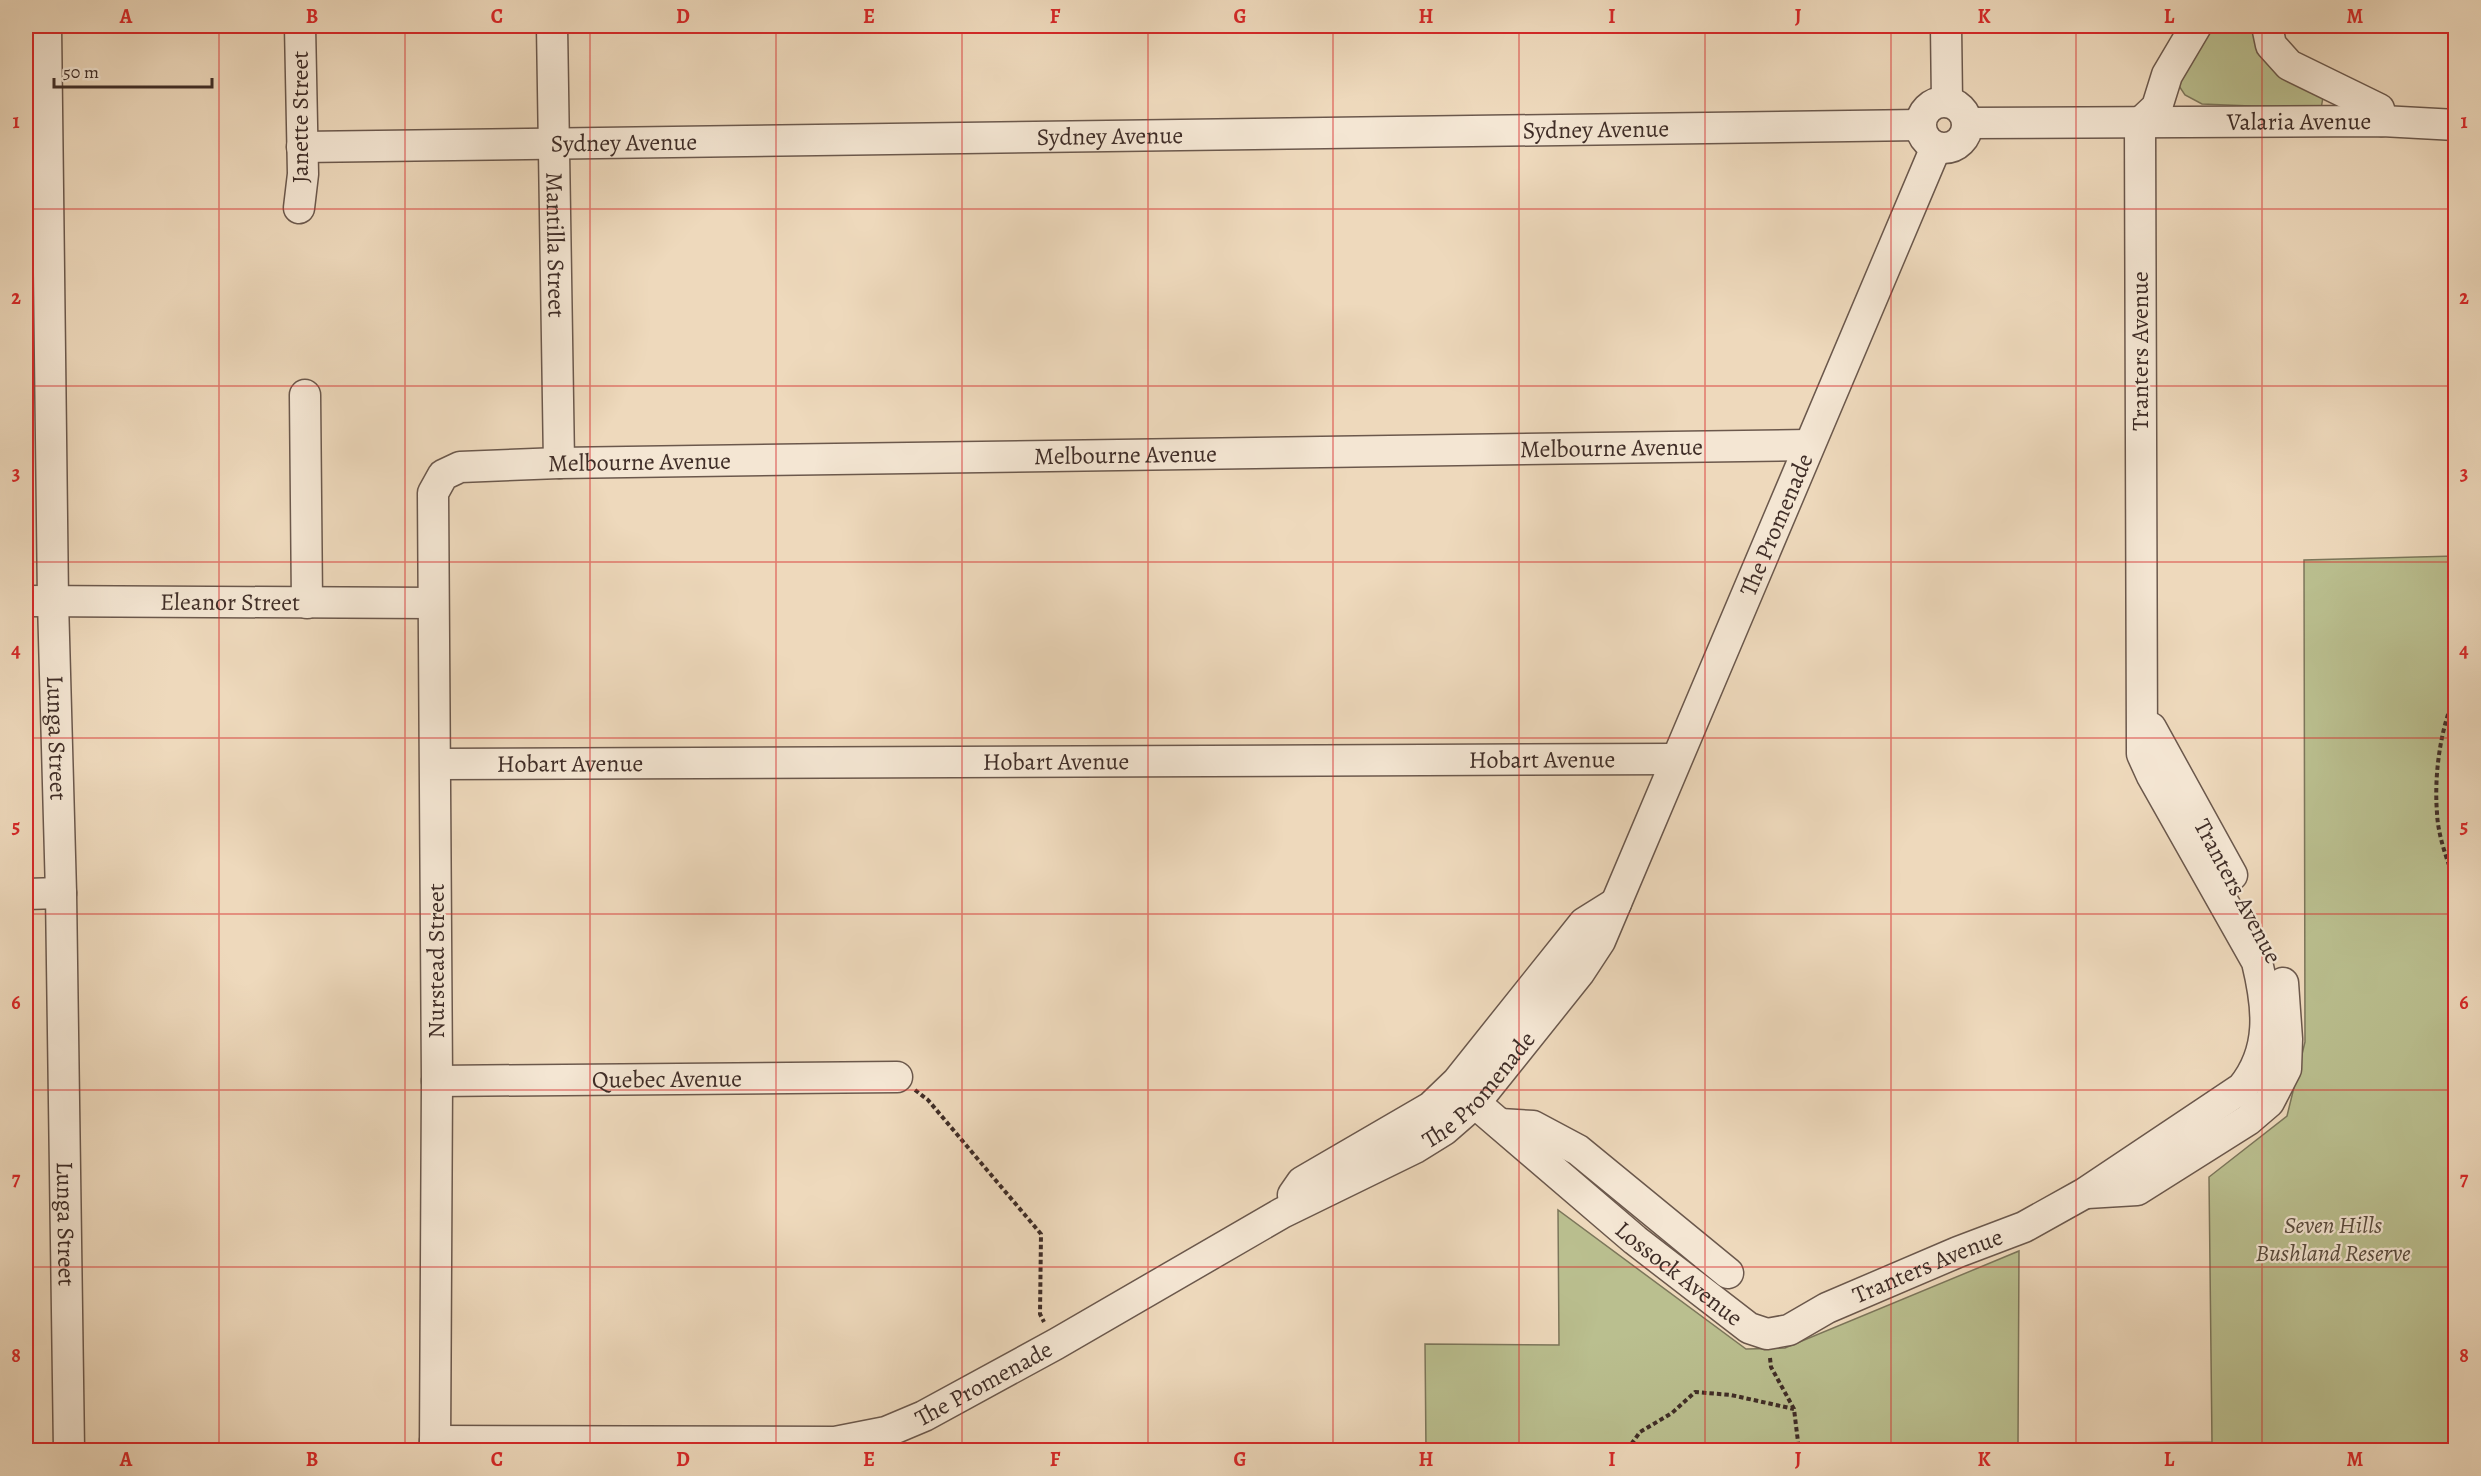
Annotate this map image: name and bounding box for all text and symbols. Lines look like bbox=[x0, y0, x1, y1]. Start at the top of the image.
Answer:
text: A bbox=[119, 3, 133, 30]
text: B bbox=[306, 3, 318, 30]
text: C bbox=[491, 3, 503, 30]
text: D bbox=[676, 3, 690, 30]
text: E bbox=[863, 3, 875, 30]
text: F bbox=[1050, 3, 1061, 30]
text: G bbox=[1233, 3, 1247, 30]
text: H bbox=[1419, 3, 1434, 30]
text: I bbox=[1608, 3, 1616, 30]
text: J bbox=[1795, 3, 1802, 30]
text: K bbox=[1977, 3, 1991, 30]
text: L bbox=[2164, 3, 2175, 30]
text: M bbox=[2347, 3, 2364, 30]
scale bar bbox=[54, 51, 212, 89]
street label: Janette Street bbox=[284, 51, 316, 183]
text: 50 m bbox=[63, 60, 99, 84]
street label: Valaria Avenue bbox=[2226, 105, 2371, 138]
text: 1 bbox=[12, 108, 20, 135]
text: 1 bbox=[2460, 108, 2468, 135]
street label: Sydney Avenue bbox=[1522, 112, 1669, 146]
street label: Sydney Avenue bbox=[1037, 119, 1183, 153]
street label: Sydney Avenue bbox=[551, 126, 697, 160]
street label: Mantilla Street bbox=[538, 172, 573, 318]
street label: Tranters Avenue bbox=[2124, 271, 2156, 431]
text: 2 bbox=[11, 284, 21, 311]
text: 2 bbox=[2459, 284, 2469, 311]
street label: Melbourne Avenue bbox=[1520, 431, 1703, 465]
street label: Melbourne Avenue bbox=[1034, 438, 1217, 472]
street label: Melbourne Avenue bbox=[547, 445, 731, 479]
street label: The Promenade bbox=[1732, 448, 1821, 601]
text: 3 bbox=[12, 460, 20, 487]
text: 3 bbox=[2460, 460, 2468, 487]
street label: Eleanor Street bbox=[160, 586, 300, 618]
text: 4 bbox=[11, 637, 21, 664]
text: 4 bbox=[2459, 637, 2469, 664]
street label: Lunga Street bbox=[39, 675, 74, 801]
street label: Hobart Avenue bbox=[1469, 743, 1615, 776]
street label: Hobart Avenue bbox=[983, 745, 1129, 778]
street label: Hobart Avenue bbox=[497, 747, 643, 780]
text: 5 bbox=[12, 813, 20, 840]
street label: Tranters Avenue bbox=[2186, 813, 2290, 969]
text: 5 bbox=[2460, 813, 2468, 840]
street label: Nurstead Street bbox=[420, 883, 452, 1039]
text: 6 bbox=[11, 989, 21, 1016]
text: 6 bbox=[2459, 989, 2469, 1016]
street label: The Promenade bbox=[1416, 1024, 1542, 1156]
street label: Quebec Avenue bbox=[592, 1062, 742, 1096]
street label: Lunga Street bbox=[49, 1161, 83, 1287]
text: 7 bbox=[12, 1165, 21, 1192]
text: 7 bbox=[2460, 1165, 2469, 1192]
park label: Seven Hills Bushland Reserve bbox=[2255, 1209, 2411, 1269]
street label: Lossock Avenue bbox=[1608, 1214, 1749, 1333]
street label: Tranters Avenue bbox=[1848, 1221, 2007, 1311]
street label: The Promenade bbox=[909, 1333, 1058, 1434]
text: 8 bbox=[11, 1342, 21, 1369]
text: 8 bbox=[2459, 1342, 2469, 1369]
text: A bbox=[119, 1446, 133, 1473]
text: B bbox=[306, 1446, 318, 1473]
text: C bbox=[491, 1446, 503, 1473]
text: D bbox=[676, 1446, 690, 1473]
text: E bbox=[863, 1446, 875, 1473]
text: F bbox=[1050, 1446, 1061, 1473]
text: G bbox=[1233, 1446, 1247, 1473]
text: H bbox=[1419, 1446, 1434, 1473]
text: I bbox=[1608, 1446, 1616, 1473]
text: J bbox=[1795, 1446, 1802, 1473]
text: K bbox=[1977, 1446, 1991, 1473]
text: L bbox=[2164, 1446, 2175, 1473]
text: M bbox=[2347, 1446, 2364, 1473]

